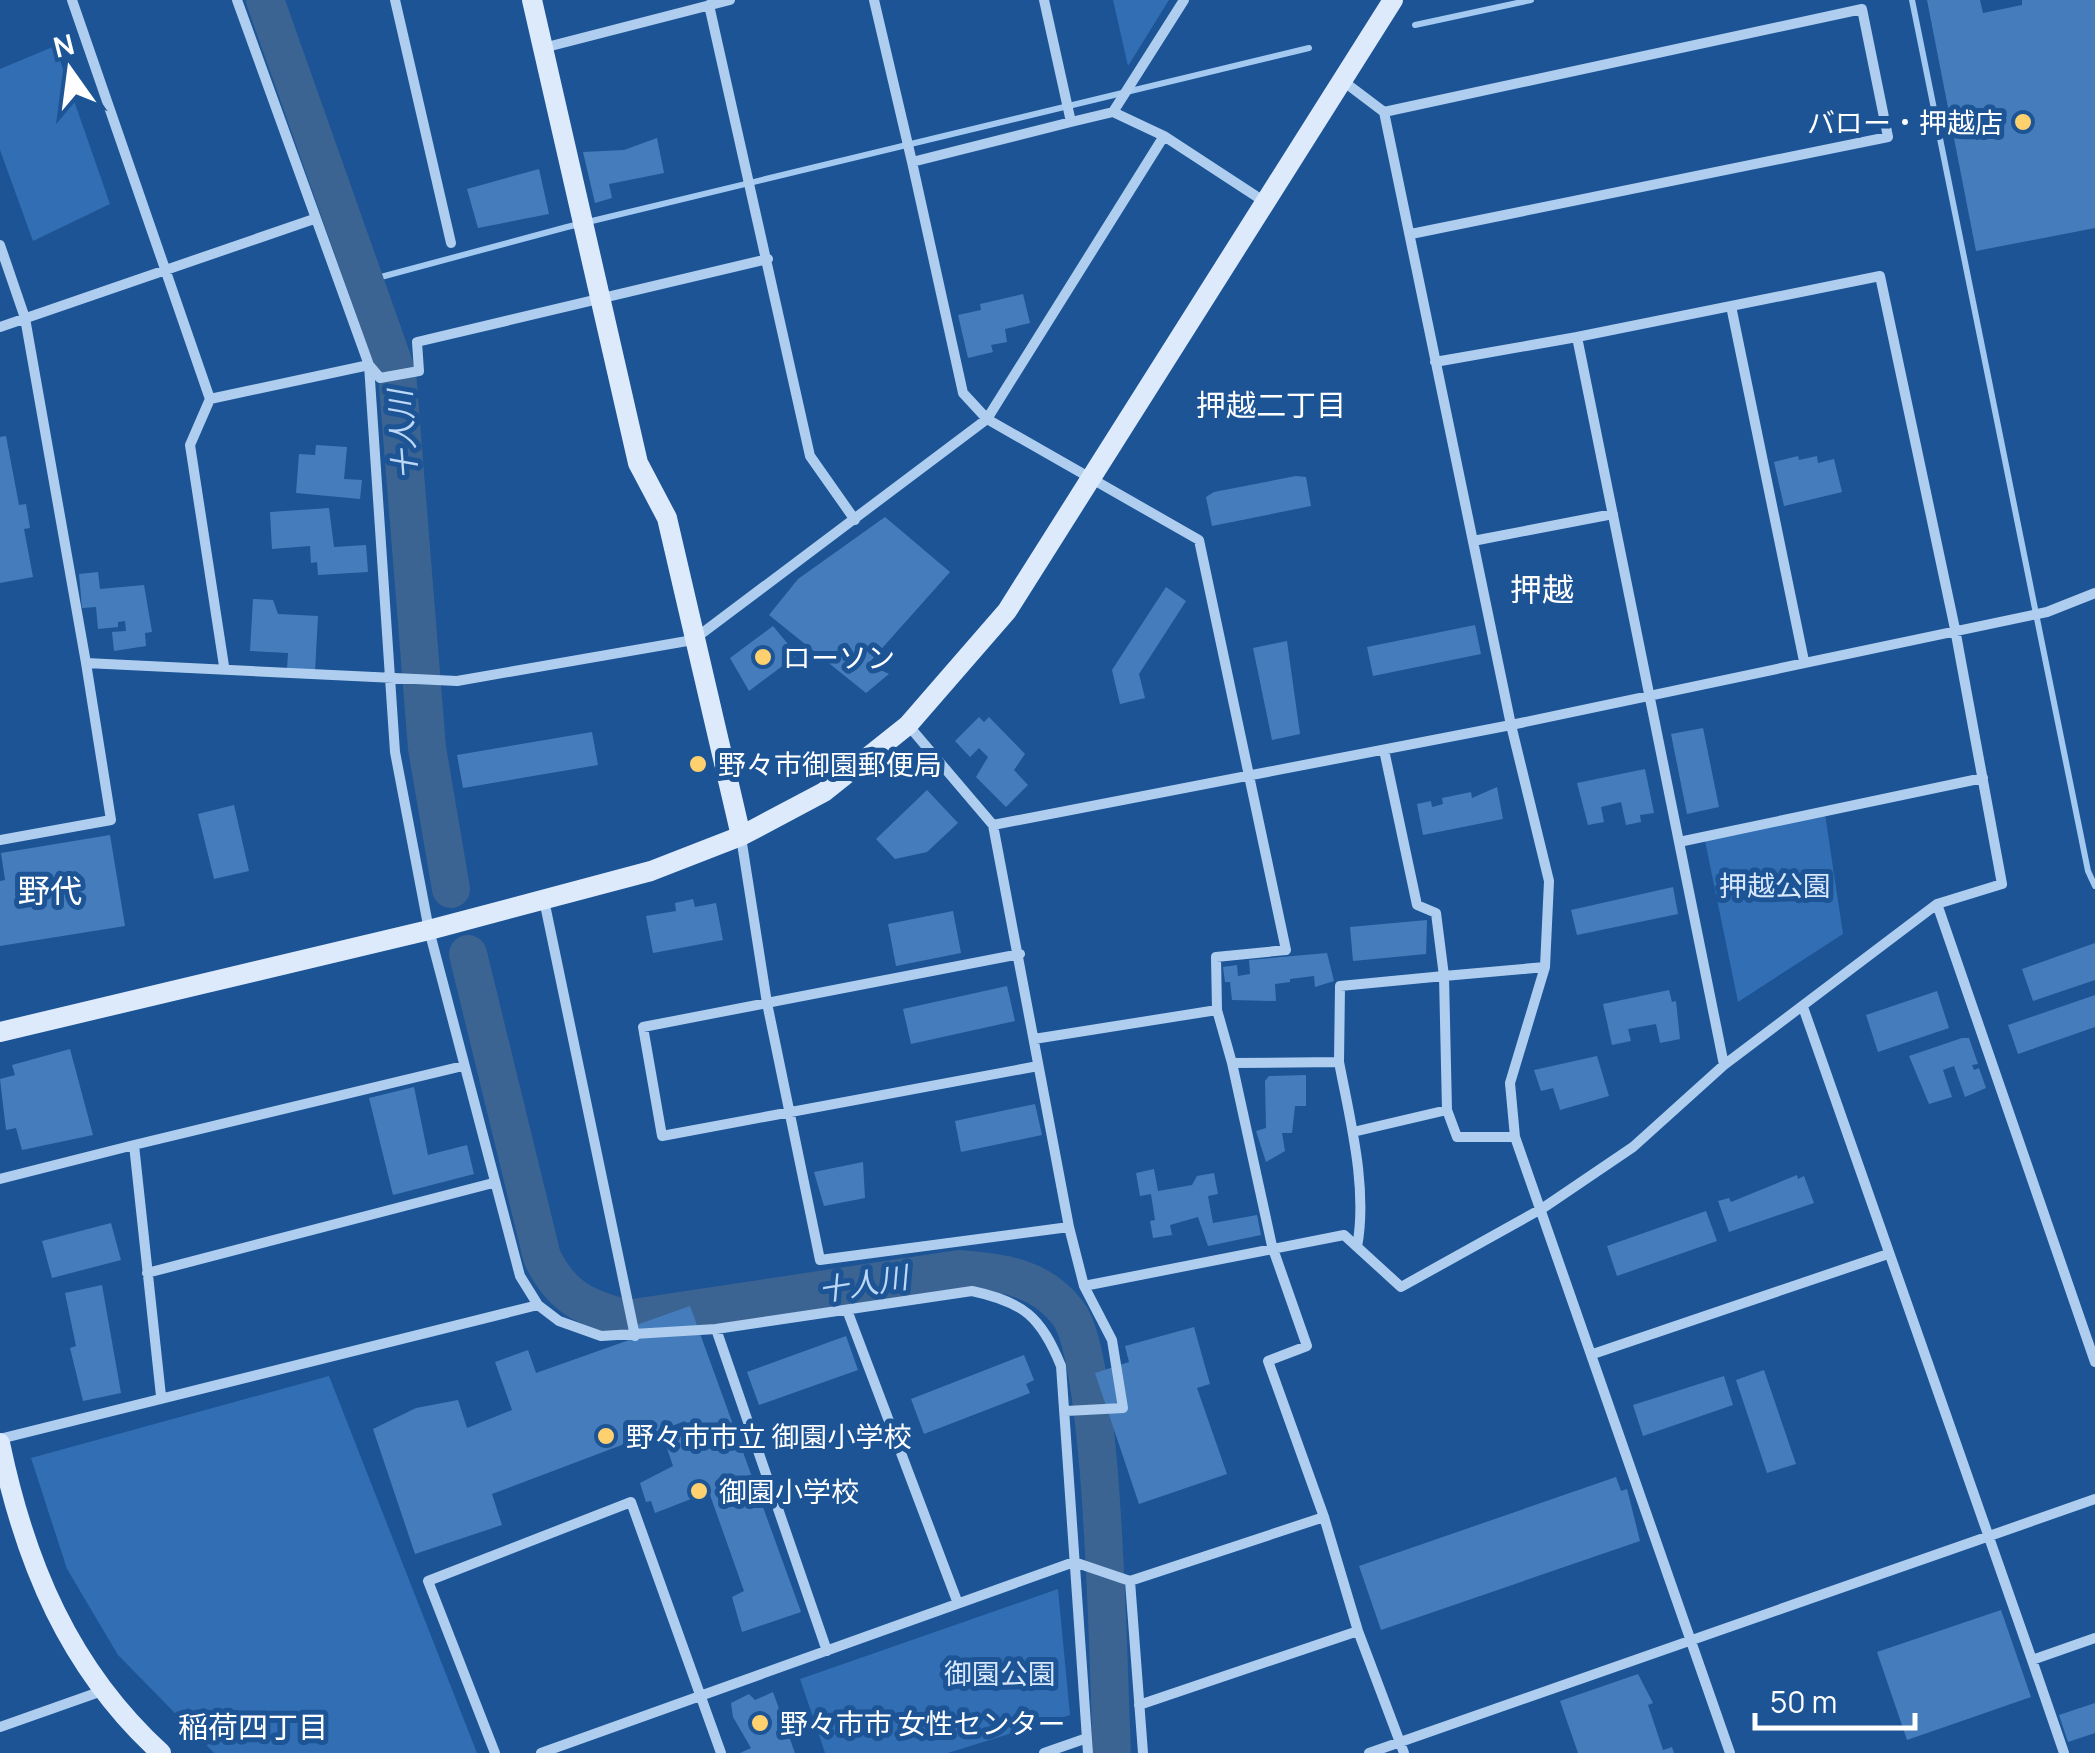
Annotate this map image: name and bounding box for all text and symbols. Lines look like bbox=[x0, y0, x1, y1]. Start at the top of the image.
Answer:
north arrow bbox=[20, 20, 120, 120]
text: N bbox=[49, 24, 78, 66]
place label: バロー・押越店 bbox=[1807, 103, 2003, 141]
marker: バロー・押越店 bbox=[2012, 111, 2034, 133]
district label: 押越二丁目 bbox=[1196, 384, 1346, 425]
water label: 十人川 bbox=[378, 386, 426, 481]
district label: 押越 bbox=[1510, 567, 1574, 611]
place label: ローソン bbox=[783, 638, 895, 676]
marker: ローソン bbox=[752, 646, 774, 668]
place label: 野々市御園郵便局 bbox=[718, 745, 942, 783]
marker: 野々市御園郵便局 bbox=[687, 753, 709, 775]
park label: 押越公園 bbox=[1719, 866, 1831, 904]
district label: 野代 bbox=[18, 868, 82, 912]
water label: 十人川 bbox=[815, 1255, 914, 1310]
place label: 野々市市立 御園小学校 bbox=[626, 1417, 912, 1455]
marker: 野々市市立 御園小学校 bbox=[595, 1425, 617, 1447]
place label: 御園小学校 bbox=[719, 1472, 859, 1510]
marker: 御園小学校 bbox=[688, 1480, 710, 1502]
park label: 御園公園 bbox=[944, 1654, 1056, 1692]
scale bar bbox=[1755, 1668, 1915, 1730]
text: 50 m bbox=[1770, 1681, 1837, 1722]
place label: 野々市市 女性センター bbox=[780, 1704, 1066, 1742]
district label: 稲荷四丁目 bbox=[178, 1706, 328, 1747]
marker: 野々市市 女性センター bbox=[749, 1712, 771, 1734]

